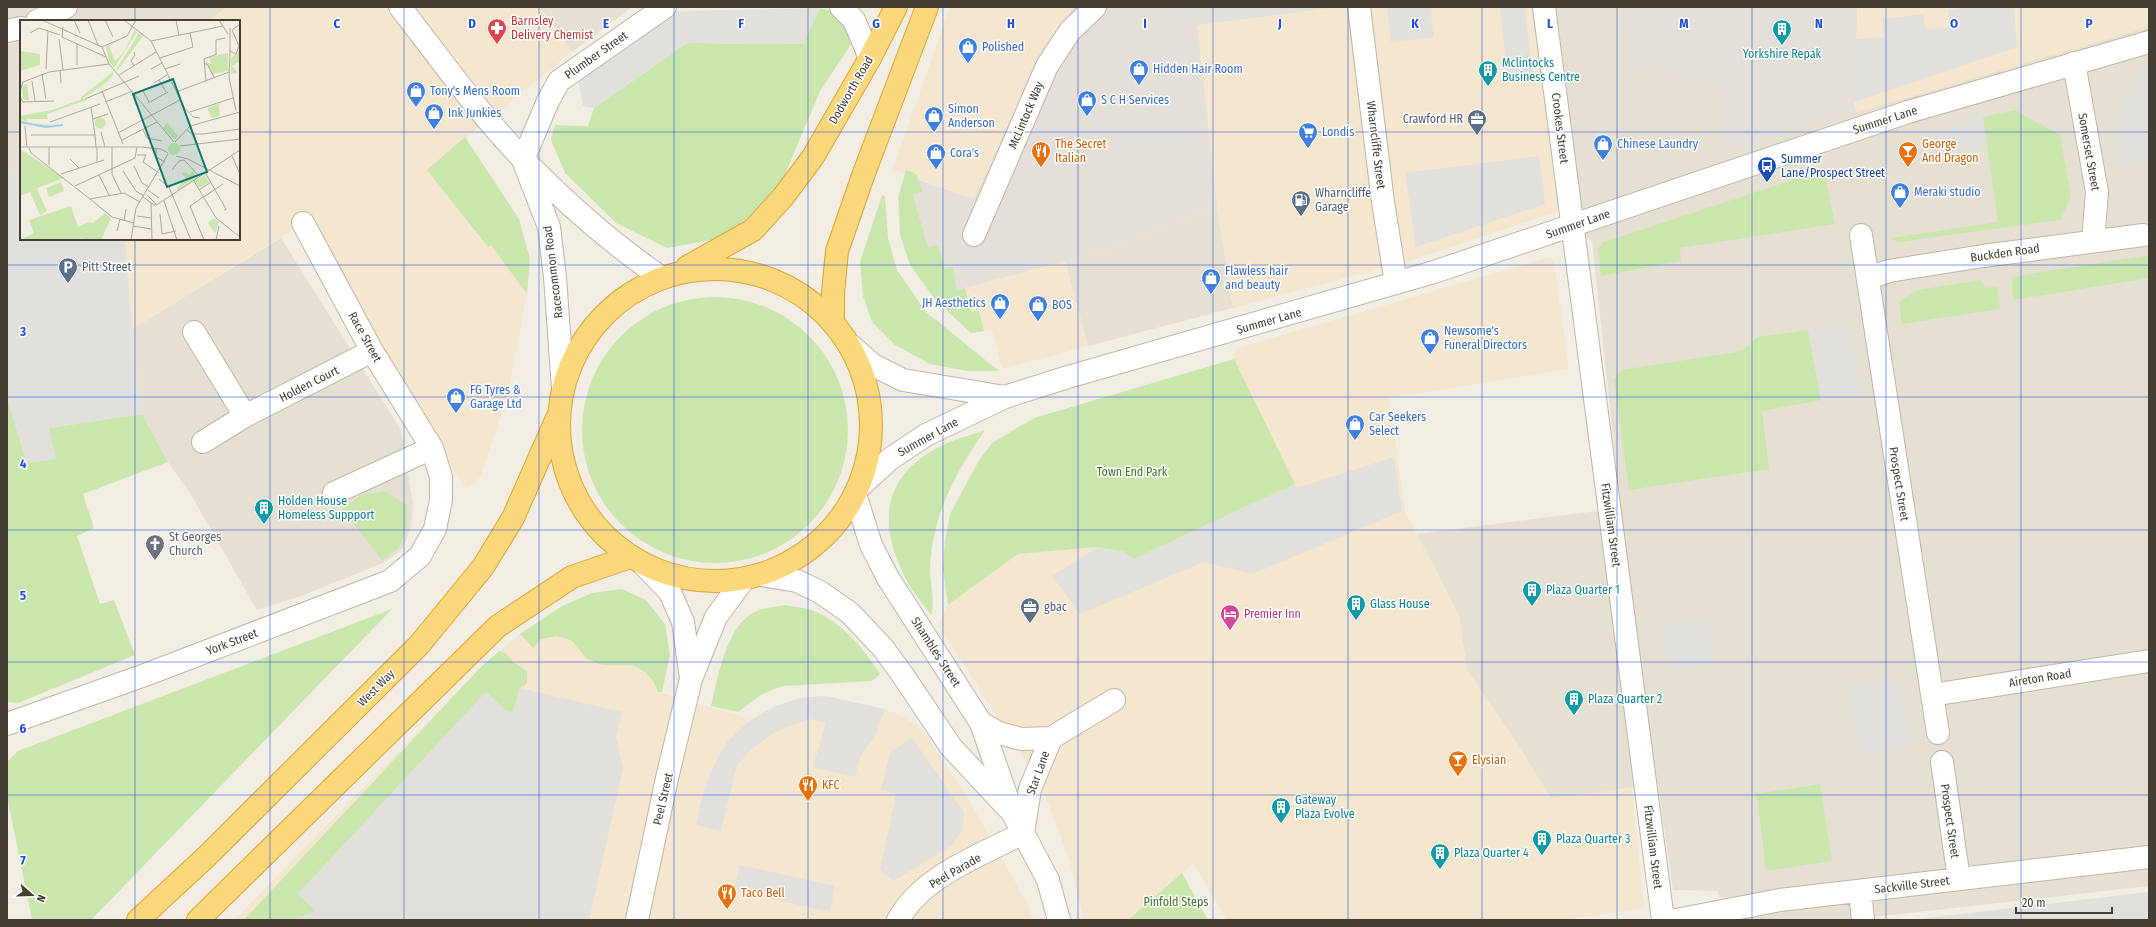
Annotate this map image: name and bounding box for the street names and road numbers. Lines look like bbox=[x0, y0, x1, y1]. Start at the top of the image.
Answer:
street label: Plumber Street bbox=[562, 28, 630, 82]
street label: Dodworth Road bbox=[826, 54, 876, 126]
street label: McLintock Way bbox=[1006, 79, 1047, 151]
street label: Crookes Street bbox=[1549, 92, 1571, 164]
street label: Wharncliffe Street bbox=[1364, 100, 1388, 190]
street label: Summer Lane bbox=[1851, 103, 1919, 137]
street label: Somerset Street bbox=[2075, 112, 2103, 192]
street label: Summer Lane bbox=[1544, 206, 1612, 242]
street label: Racecommon Road bbox=[540, 225, 566, 319]
street label: Buckden Road bbox=[1969, 241, 2041, 265]
street label: Summer Lane bbox=[1235, 305, 1303, 337]
street label: Race Street bbox=[345, 309, 385, 365]
street label: Holden Court bbox=[277, 363, 341, 405]
street label: Summer Lane bbox=[895, 415, 961, 459]
street label: Prospect Street bbox=[1886, 446, 1912, 522]
street label: Fitzwilliam Street bbox=[1598, 482, 1624, 568]
street label: Shambles Street bbox=[908, 615, 964, 690]
street label: York Street bbox=[204, 626, 260, 658]
street label: West Way bbox=[355, 666, 398, 709]
street label: Aireton Road bbox=[2008, 666, 2072, 690]
street label: Star Lane bbox=[1024, 749, 1052, 797]
street label: Peel Street bbox=[650, 771, 676, 827]
street label: Prospect Street bbox=[1938, 783, 1962, 859]
street label: Fitzwilliam Street bbox=[1641, 804, 1665, 890]
street label: Peel Parade bbox=[927, 851, 983, 891]
street label: Sackville Street bbox=[1874, 873, 1950, 897]

